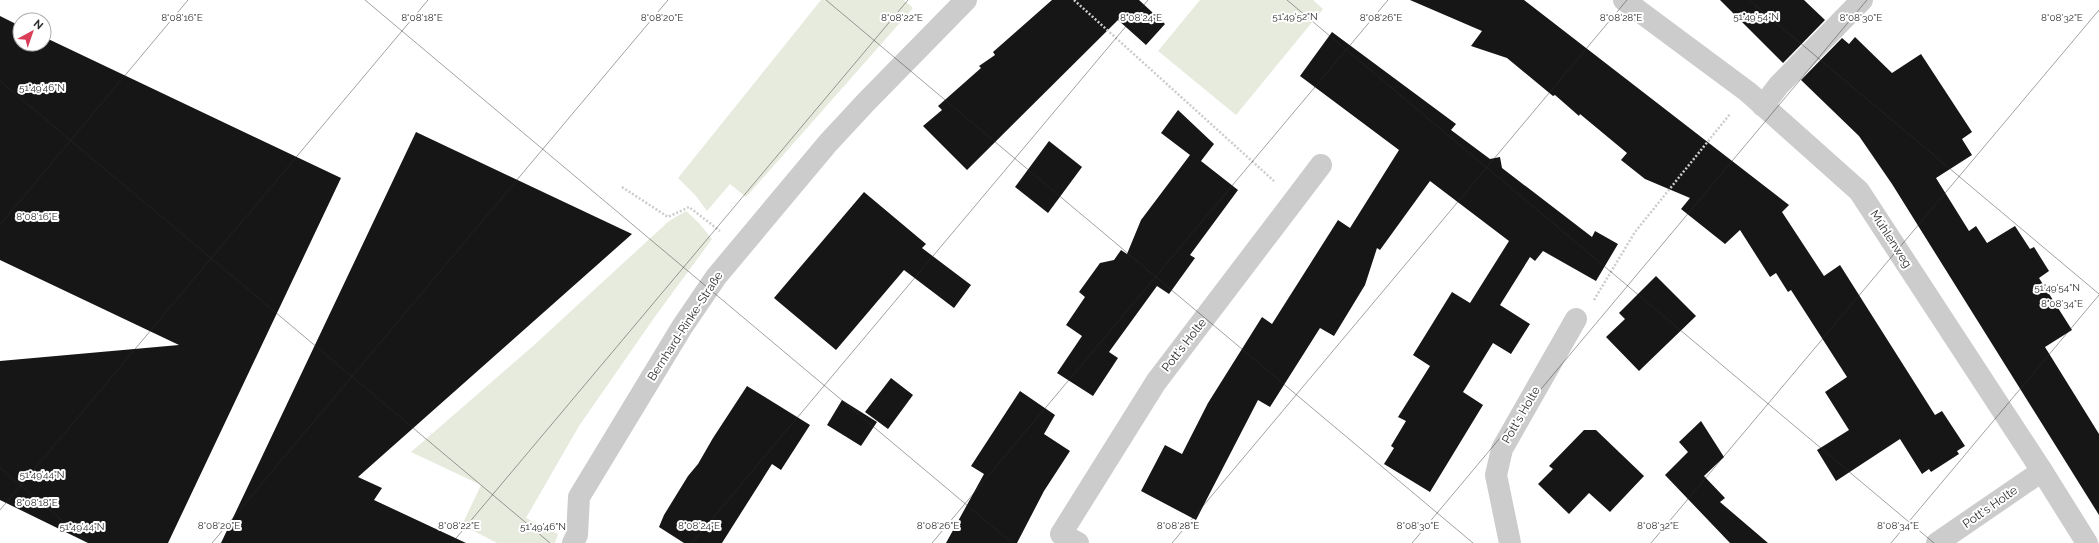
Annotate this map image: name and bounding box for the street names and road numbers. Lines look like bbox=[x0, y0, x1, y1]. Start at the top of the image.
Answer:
street label: Mühlenweg bbox=[1867, 208, 1915, 270]
street label: Bernhard-Rinke-Straße bbox=[644, 269, 726, 383]
street label: Pott's Holte bbox=[1159, 316, 1209, 374]
street label: Pott's Holte bbox=[1499, 384, 1543, 446]
street label: Pott's Holte bbox=[1960, 483, 2020, 531]

